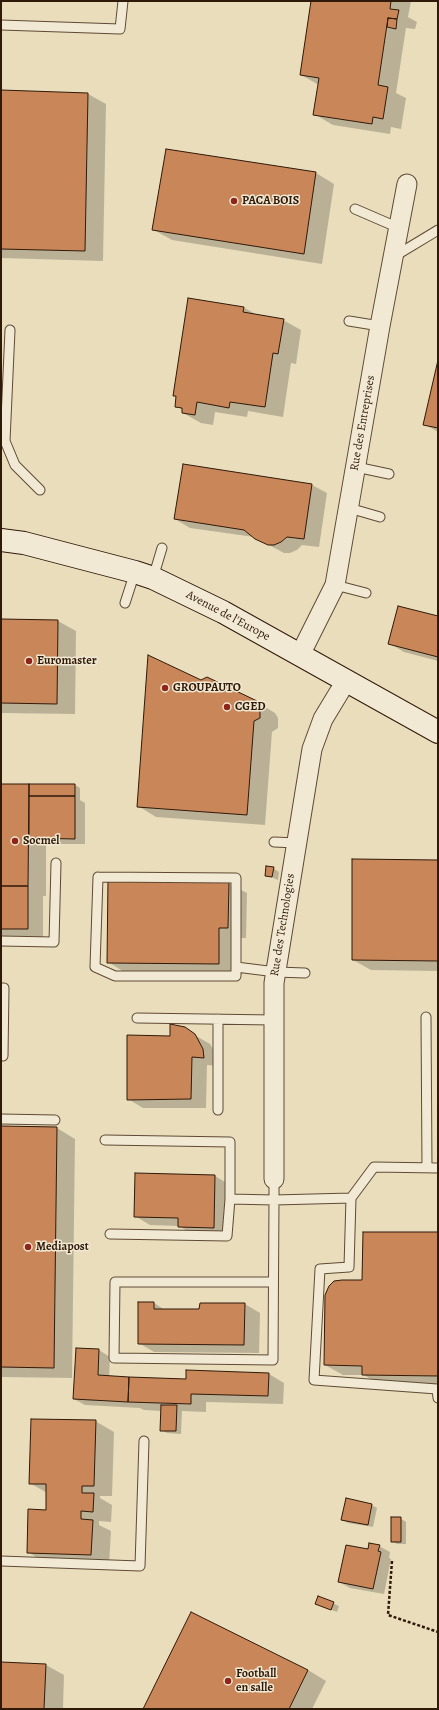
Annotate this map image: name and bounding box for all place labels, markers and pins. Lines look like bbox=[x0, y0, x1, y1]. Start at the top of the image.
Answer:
place label: PACA BOIS bbox=[242, 194, 299, 208]
marker: PACA BOIS bbox=[229, 196, 239, 206]
place label: Euromaster bbox=[37, 654, 97, 668]
marker: Euromaster bbox=[24, 656, 34, 666]
place label: GROUPAUTO bbox=[173, 681, 241, 695]
marker: GROUPAUTO bbox=[160, 683, 170, 693]
place label: CGED bbox=[235, 700, 266, 714]
marker: CGED bbox=[222, 702, 232, 712]
place label: Socmel bbox=[23, 834, 59, 848]
marker: Socmel bbox=[10, 836, 20, 846]
place label: Mediapost bbox=[36, 1240, 89, 1254]
marker: Mediapost bbox=[23, 1242, 33, 1252]
place label: Football en salle bbox=[236, 1667, 276, 1695]
marker: Football en salle bbox=[223, 1676, 233, 1686]

